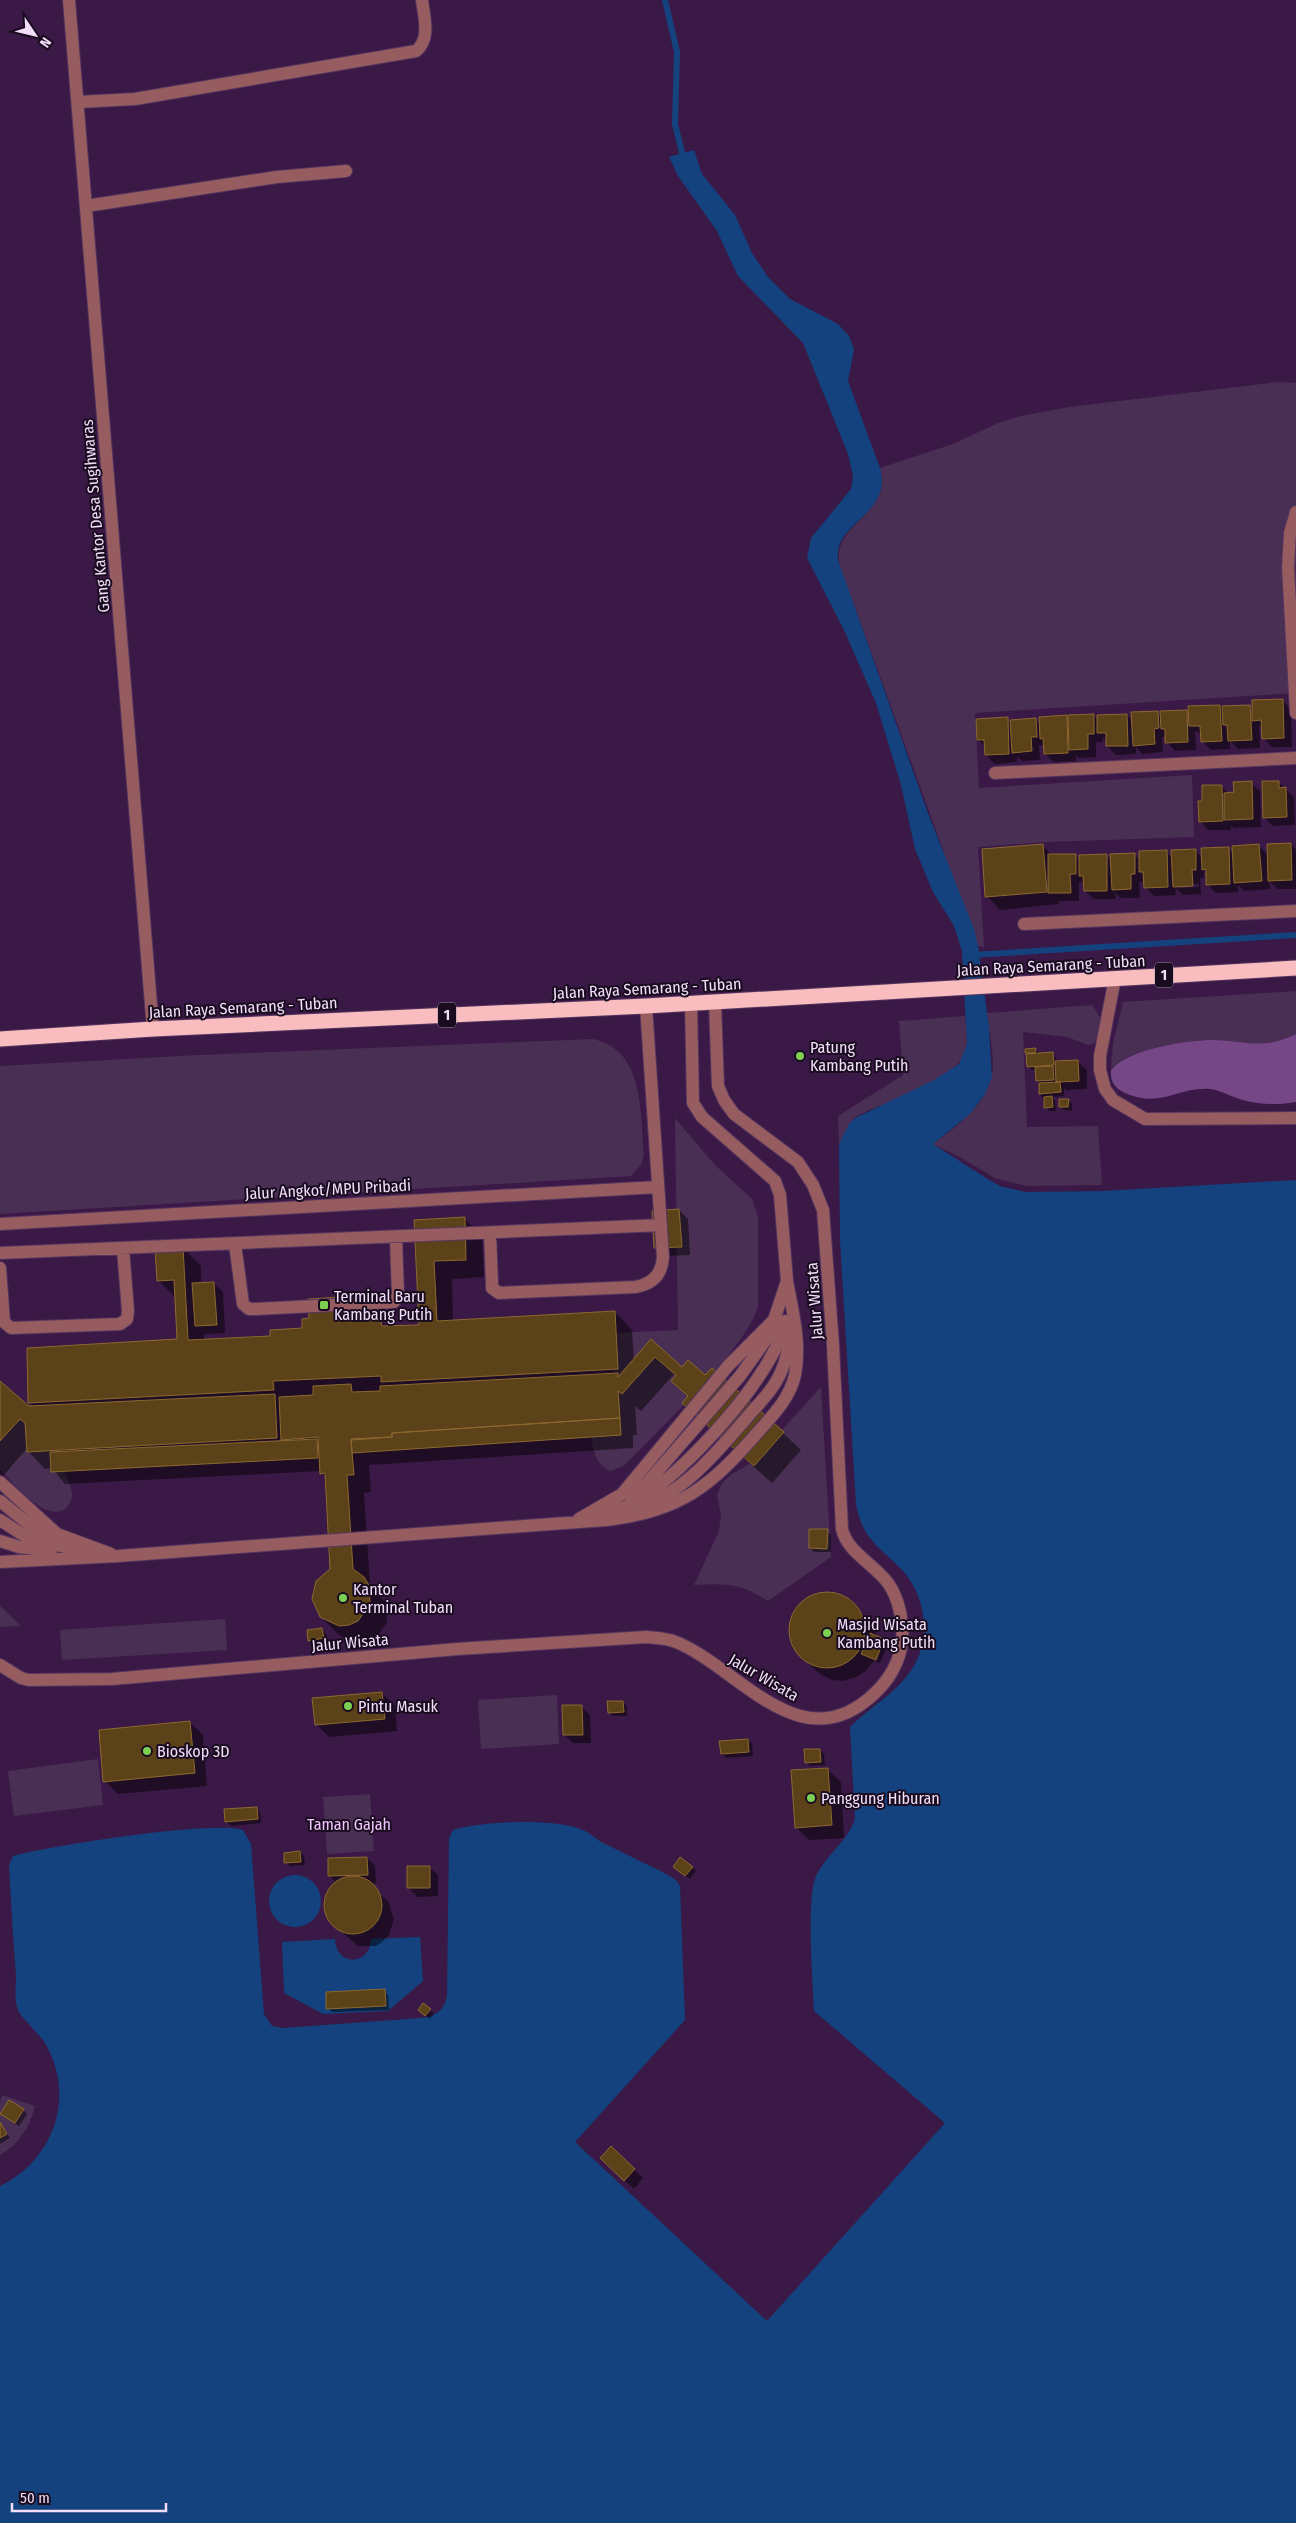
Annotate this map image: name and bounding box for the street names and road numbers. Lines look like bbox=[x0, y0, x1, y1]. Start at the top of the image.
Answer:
street label: Gang Kantor Desa Sugihwaras bbox=[78, 419, 113, 613]
street label: Jalan Raya Semarang - Tuban bbox=[956, 951, 1146, 980]
road number: 1 bbox=[1155, 962, 1173, 988]
street label: Jalan Raya Semarang - Tuban bbox=[552, 974, 742, 1003]
street label: Jalan Raya Semarang - Tuban bbox=[148, 993, 338, 1022]
road number: 1 bbox=[438, 1002, 456, 1028]
street label: Jalur Angkot/MPU Pribadi bbox=[245, 1176, 412, 1203]
street label: Jalur Wisata bbox=[802, 1261, 827, 1340]
street label: Jalur Wisata bbox=[311, 1630, 390, 1655]
street label: Jalur Wisata bbox=[725, 1650, 802, 1705]

